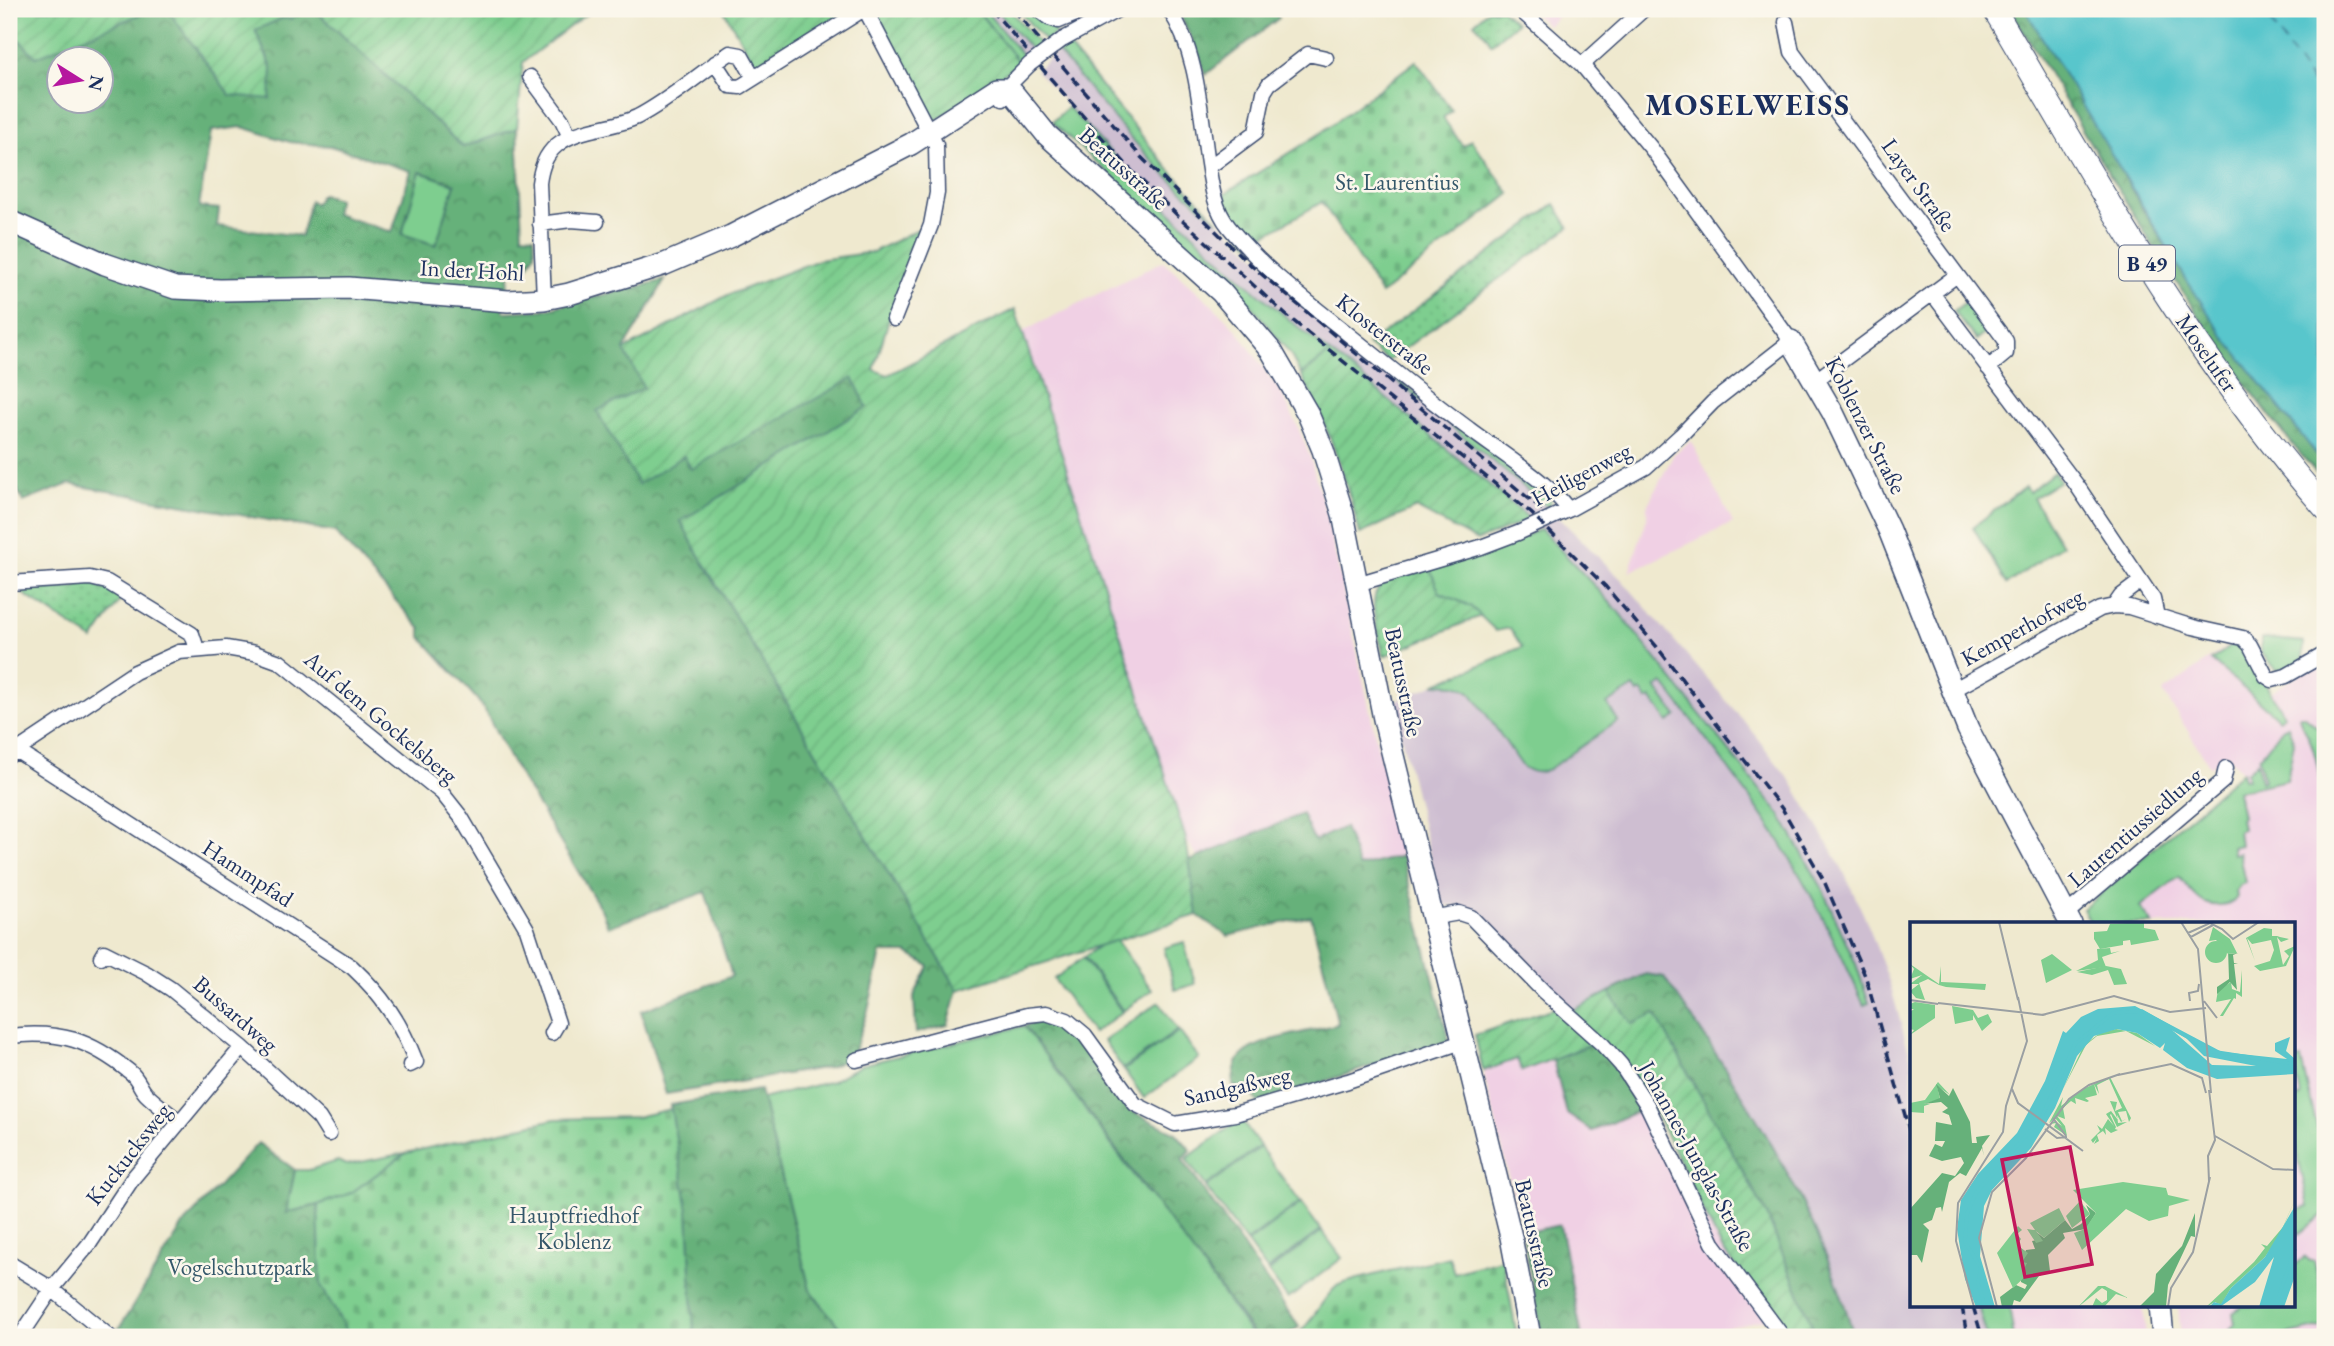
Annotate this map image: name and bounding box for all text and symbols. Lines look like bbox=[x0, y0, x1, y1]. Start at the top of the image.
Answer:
north arrow bbox=[46, 46, 116, 116]
text: N bbox=[82, 73, 110, 94]
district label: MOSELWEISS bbox=[1645, 85, 1851, 124]
street label: Beatusstraße bbox=[1073, 120, 1175, 216]
street label: Layer Straße bbox=[1875, 132, 1963, 238]
park label: St. Laurentius bbox=[1335, 167, 1459, 197]
road number: B 49 bbox=[2119, 246, 2175, 280]
street label: In der Hohl bbox=[419, 252, 525, 288]
street label: Klosterstraße bbox=[1330, 286, 1440, 382]
street label: Moselufer bbox=[2169, 308, 2245, 398]
street label: Koblenzer Straße bbox=[1818, 351, 1914, 499]
street label: Heiligenweg bbox=[1526, 435, 1637, 513]
street label: Kemperhofweg bbox=[1955, 580, 2090, 673]
street label: Beatusstraße bbox=[1378, 625, 1430, 739]
street label: Auf dem Gockelsberg bbox=[297, 643, 465, 791]
street label: Laurentiussiedlung bbox=[2061, 760, 2209, 894]
street label: Hammpfad bbox=[197, 832, 300, 914]
inset map bbox=[1910, 922, 2296, 1308]
street label: Bussardweg bbox=[187, 969, 286, 1060]
street label: Johannes-Junglas-Straße bbox=[1631, 1054, 1762, 1256]
street label: Sandgaßweg bbox=[1181, 1059, 1294, 1113]
street label: Kuckucksweg bbox=[79, 1096, 178, 1211]
street label: Beatusstraße bbox=[1508, 1176, 1562, 1290]
park label: Hauptfriedhof Koblenz bbox=[509, 1200, 642, 1256]
park label: Vogelschutzpark bbox=[168, 1252, 314, 1282]

